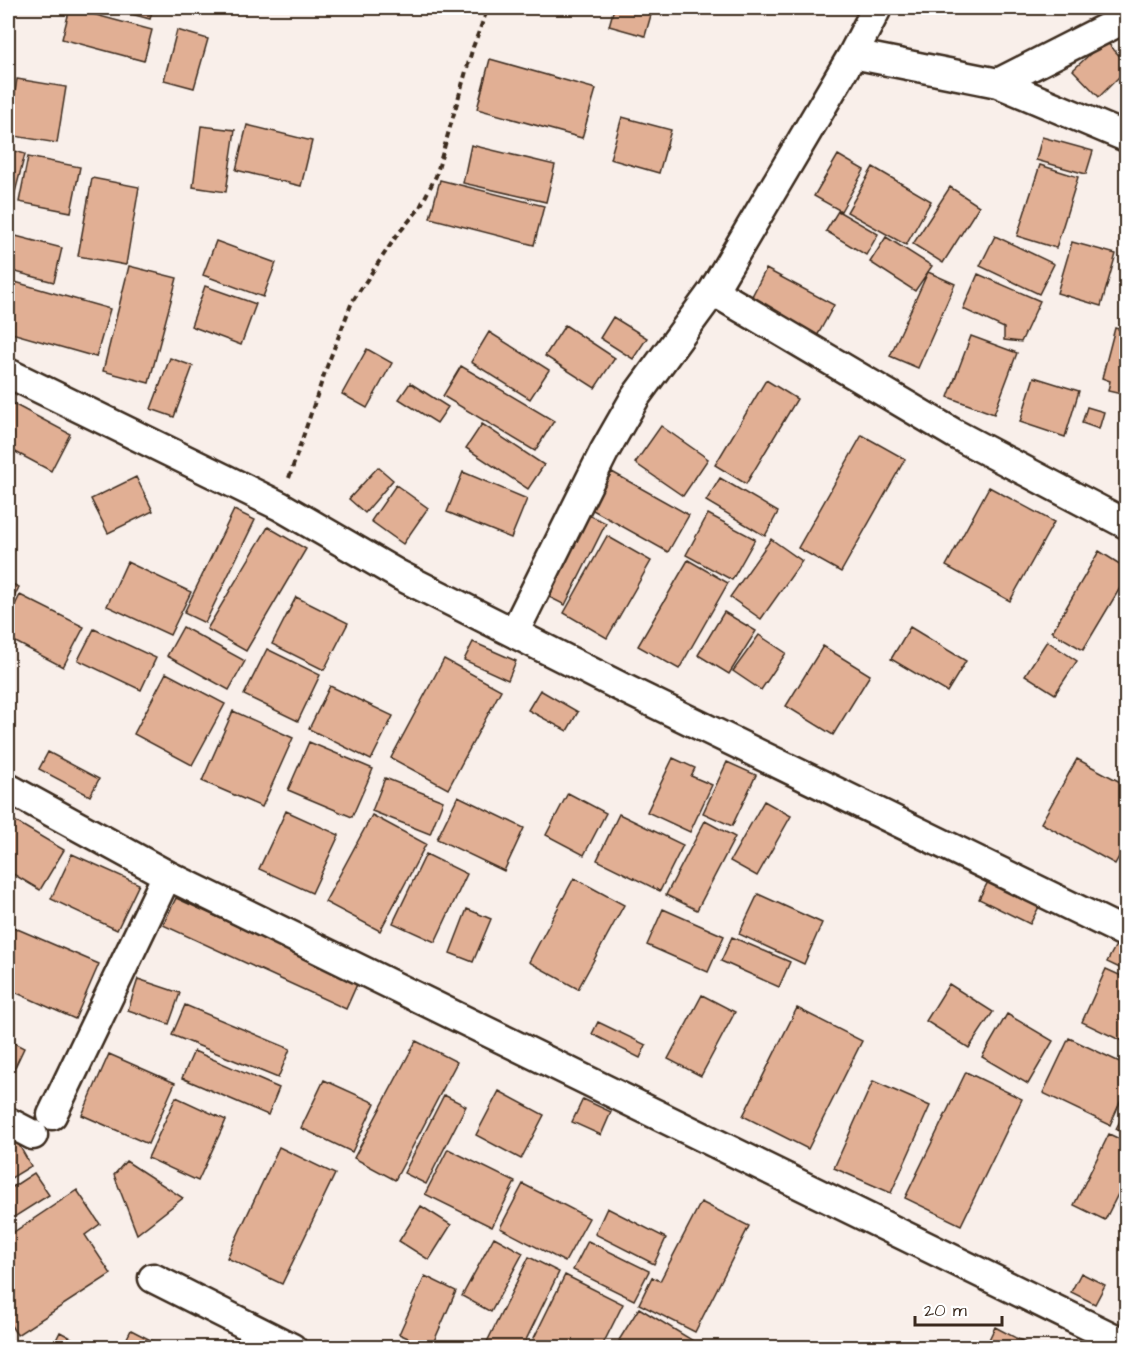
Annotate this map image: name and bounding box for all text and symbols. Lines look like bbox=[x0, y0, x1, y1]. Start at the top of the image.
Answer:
scale bar bbox=[915, 1289, 1002, 1327]
text: 20 m bbox=[924, 1298, 967, 1323]

